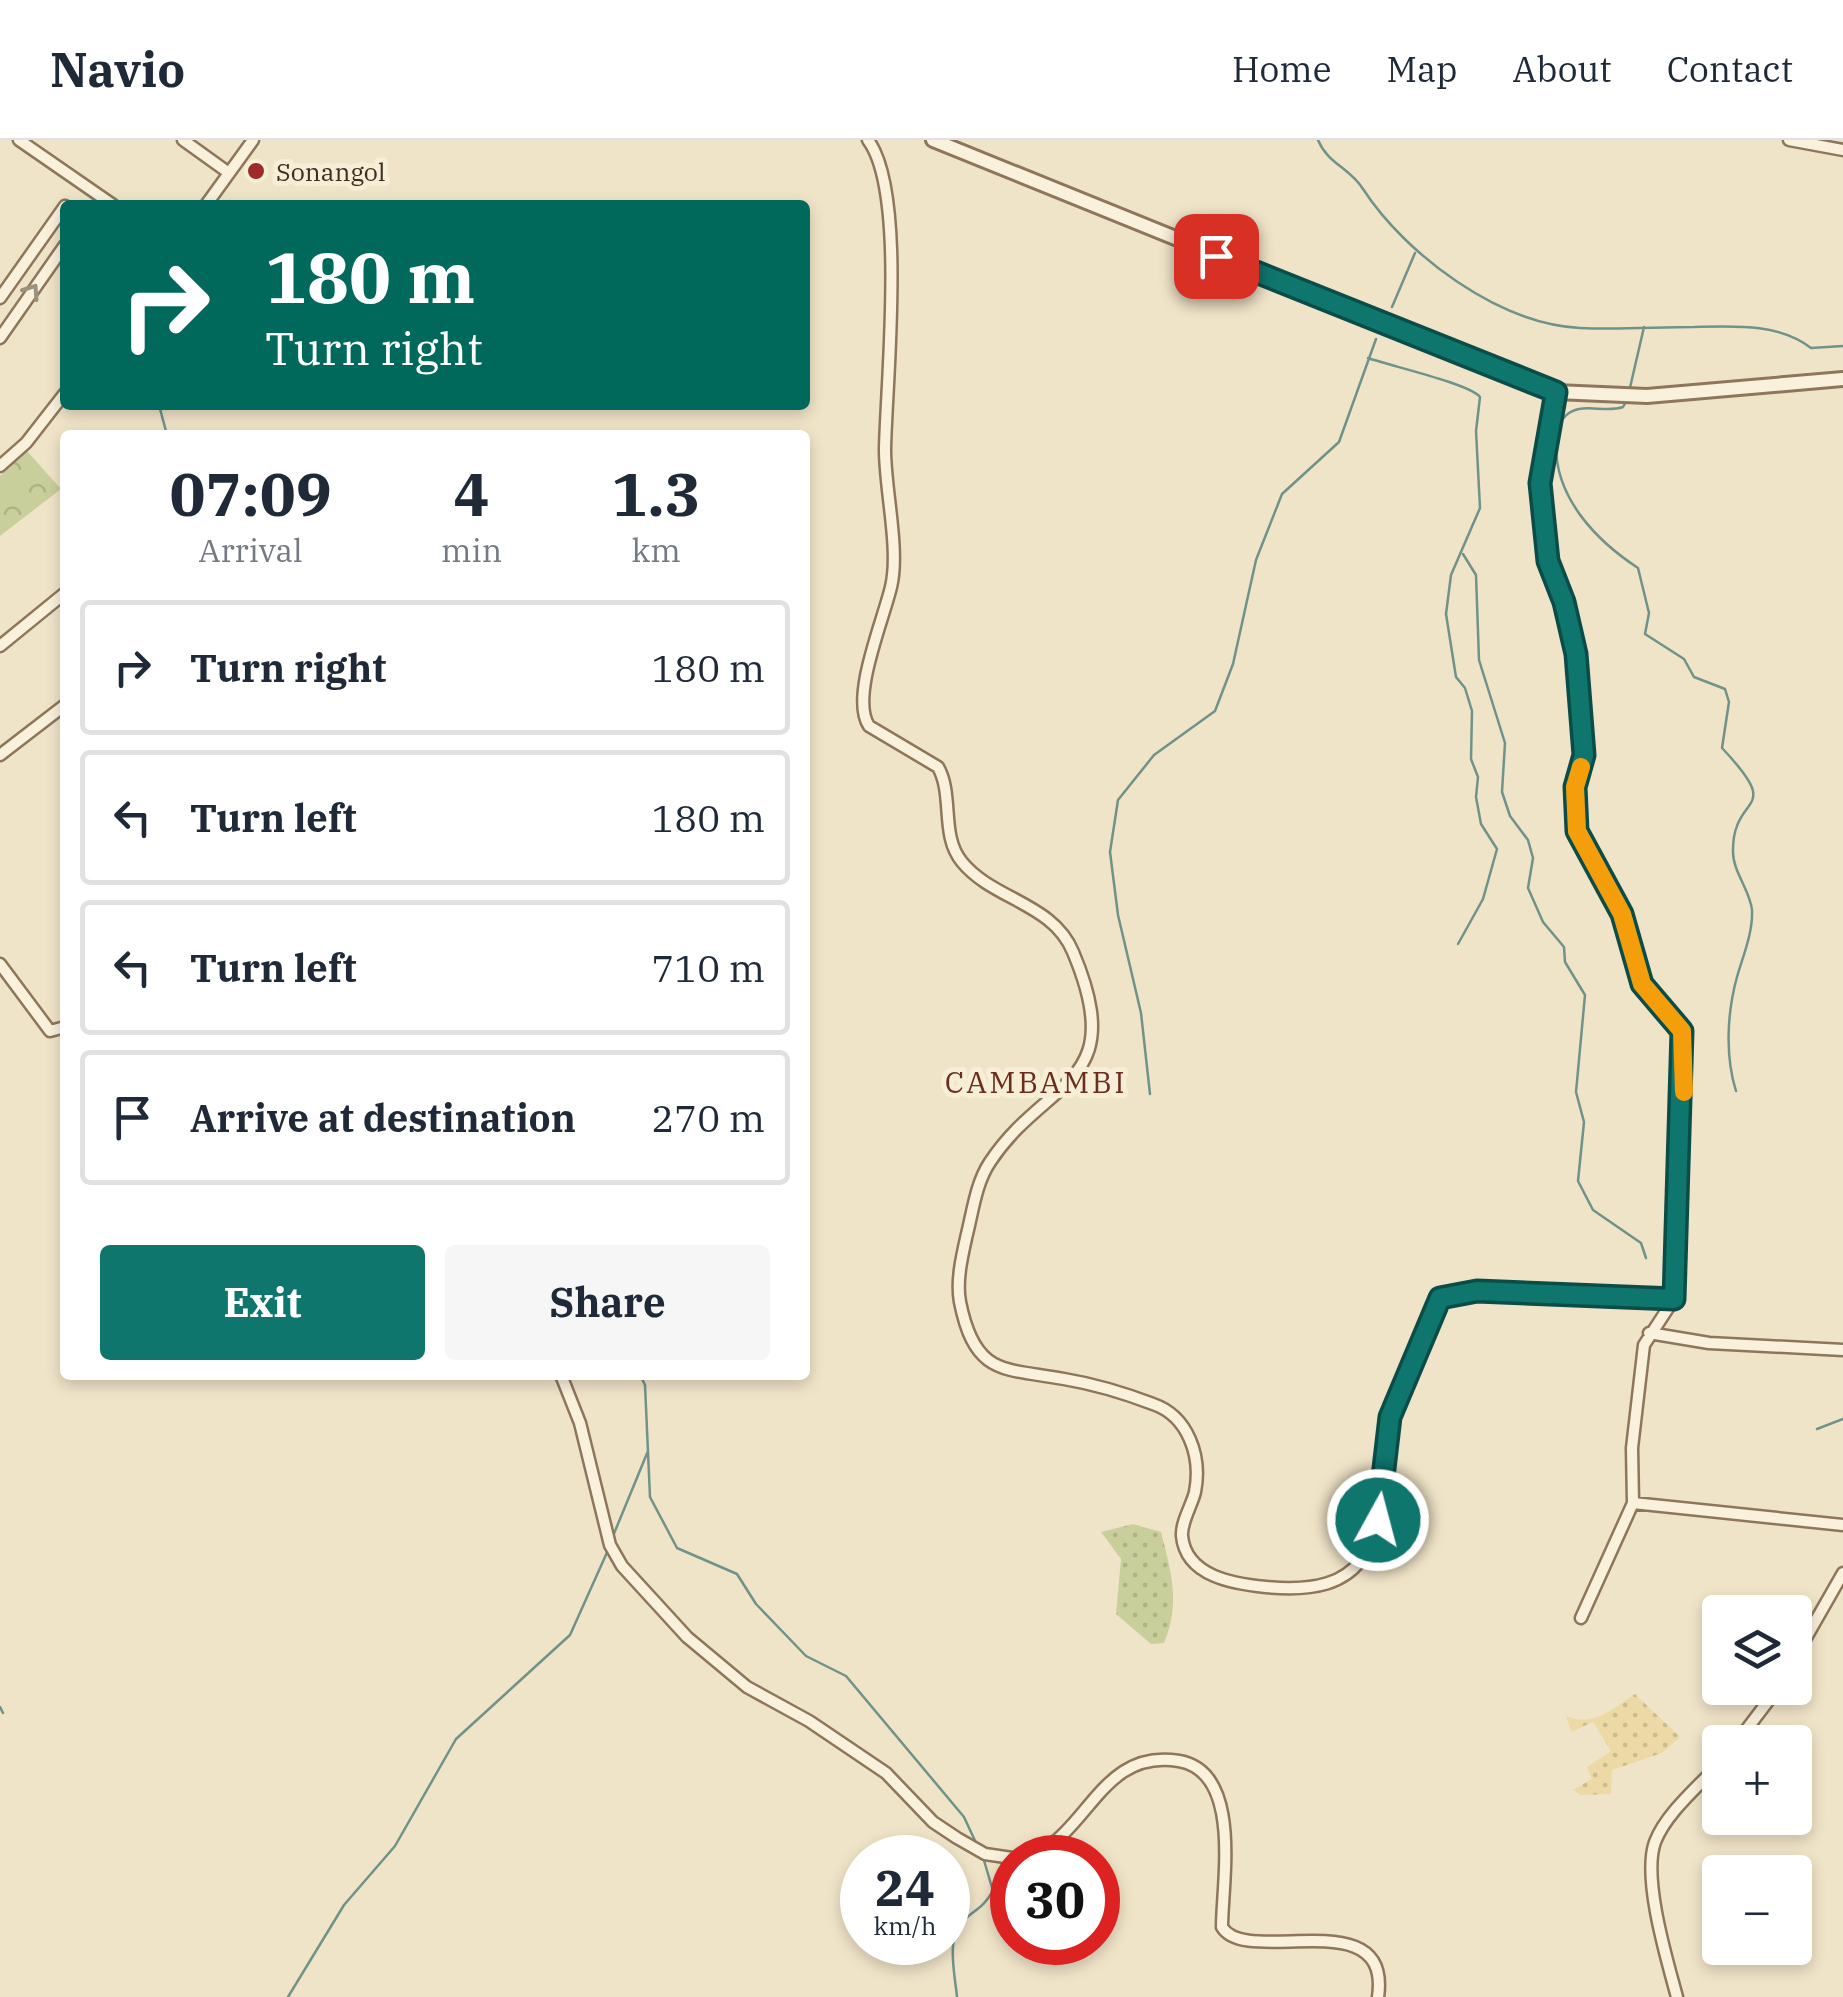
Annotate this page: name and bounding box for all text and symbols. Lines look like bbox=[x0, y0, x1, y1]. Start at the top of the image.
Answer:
text: Navio bbox=[50, 38, 185, 100]
text: Home bbox=[1232, 46, 1331, 92]
text: Map bbox=[1386, 46, 1458, 92]
text: About bbox=[1513, 46, 1612, 92]
text: Contact bbox=[1667, 46, 1793, 92]
place label: Sonangol bbox=[276, 155, 385, 188]
marker: Sonangol bbox=[245, 160, 267, 182]
pin bbox=[1174, 214, 1259, 299]
icon: arrive bbox=[1189, 229, 1244, 284]
text: 180 m bbox=[265, 231, 475, 322]
icon: right bbox=[100, 240, 230, 370]
one-way arrow bbox=[20, 284, 39, 302]
text: Turn right bbox=[265, 319, 483, 377]
text: 07:09 bbox=[169, 454, 332, 533]
text: 4 bbox=[454, 454, 490, 533]
text: 1.3 bbox=[612, 454, 701, 533]
text: Arrival bbox=[198, 529, 303, 571]
text: min bbox=[441, 529, 502, 571]
text: km bbox=[631, 529, 681, 571]
icon: right bbox=[105, 640, 160, 695]
text: Turn right bbox=[190, 643, 386, 692]
text: 180 m bbox=[652, 643, 765, 692]
icon: left bbox=[105, 790, 160, 845]
text: Turn left bbox=[190, 793, 357, 842]
text: 180 m bbox=[652, 793, 765, 842]
icon: left bbox=[105, 940, 160, 995]
text: Turn left bbox=[190, 943, 357, 992]
text: 710 m bbox=[652, 943, 765, 992]
district label: CAMBAMBI bbox=[945, 1062, 1127, 1101]
icon: arrive bbox=[105, 1090, 160, 1145]
text: Arrive at destination bbox=[190, 1093, 576, 1142]
text: 270 m bbox=[652, 1093, 765, 1142]
button: Exit bbox=[100, 1245, 425, 1360]
button: Share bbox=[445, 1245, 770, 1360]
position arrow bbox=[1326, 1468, 1430, 1572]
map controls bbox=[1702, 1595, 1812, 1965]
button: layers bbox=[1702, 1595, 1812, 1705]
button: + bbox=[1702, 1725, 1812, 1835]
speed limit sign: 30 bbox=[990, 1835, 1120, 1965]
text: 24 bbox=[875, 1855, 935, 1920]
button: − bbox=[1702, 1855, 1812, 1965]
text: km/h bbox=[873, 1909, 937, 1942]

